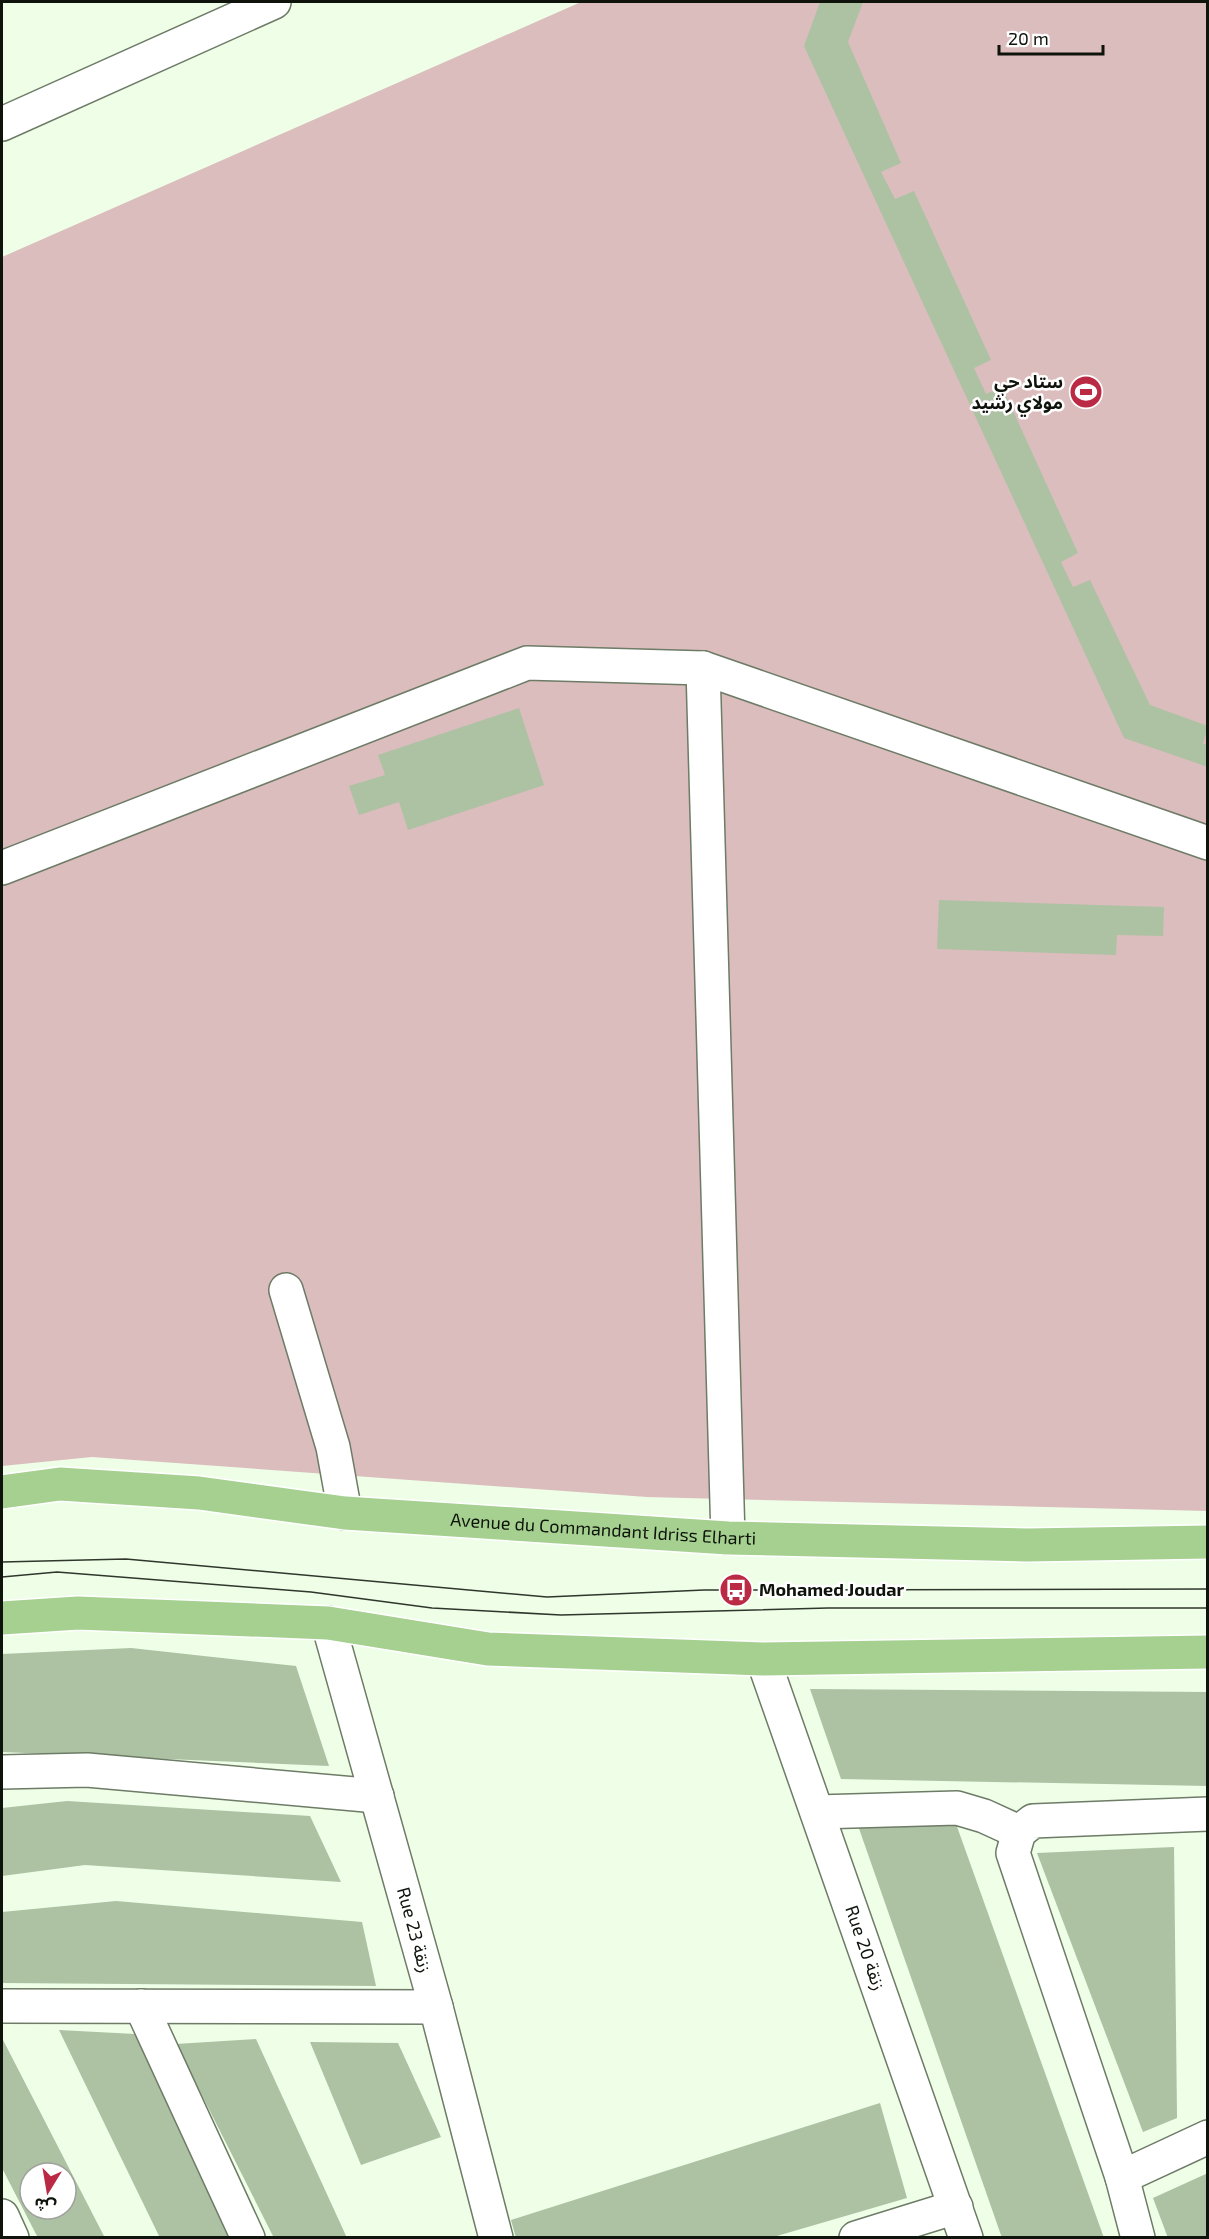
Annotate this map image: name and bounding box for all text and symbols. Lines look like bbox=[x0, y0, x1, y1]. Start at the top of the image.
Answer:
scale bar bbox=[999, 18, 1102, 56]
text: 20 m bbox=[1008, 27, 1049, 49]
place label: ستاد حي مولاي رشيد bbox=[971, 370, 1063, 417]
sports icon: ستاد حي مولاي رشيد bbox=[1068, 374, 1104, 410]
street label: Avenue du Commandant Idriss Elharti bbox=[450, 1508, 756, 1549]
bus stop icon: Mohamed Joudar bbox=[718, 1572, 754, 1608]
place label: Mohamed Joudar bbox=[759, 1578, 904, 1600]
street label: Rue 23 زنقة bbox=[392, 1884, 437, 1975]
street label: Rue 20 زنقة bbox=[840, 1902, 891, 1993]
north arrow bbox=[18, 2161, 78, 2221]
text: ش bbox=[32, 2194, 58, 2218]

